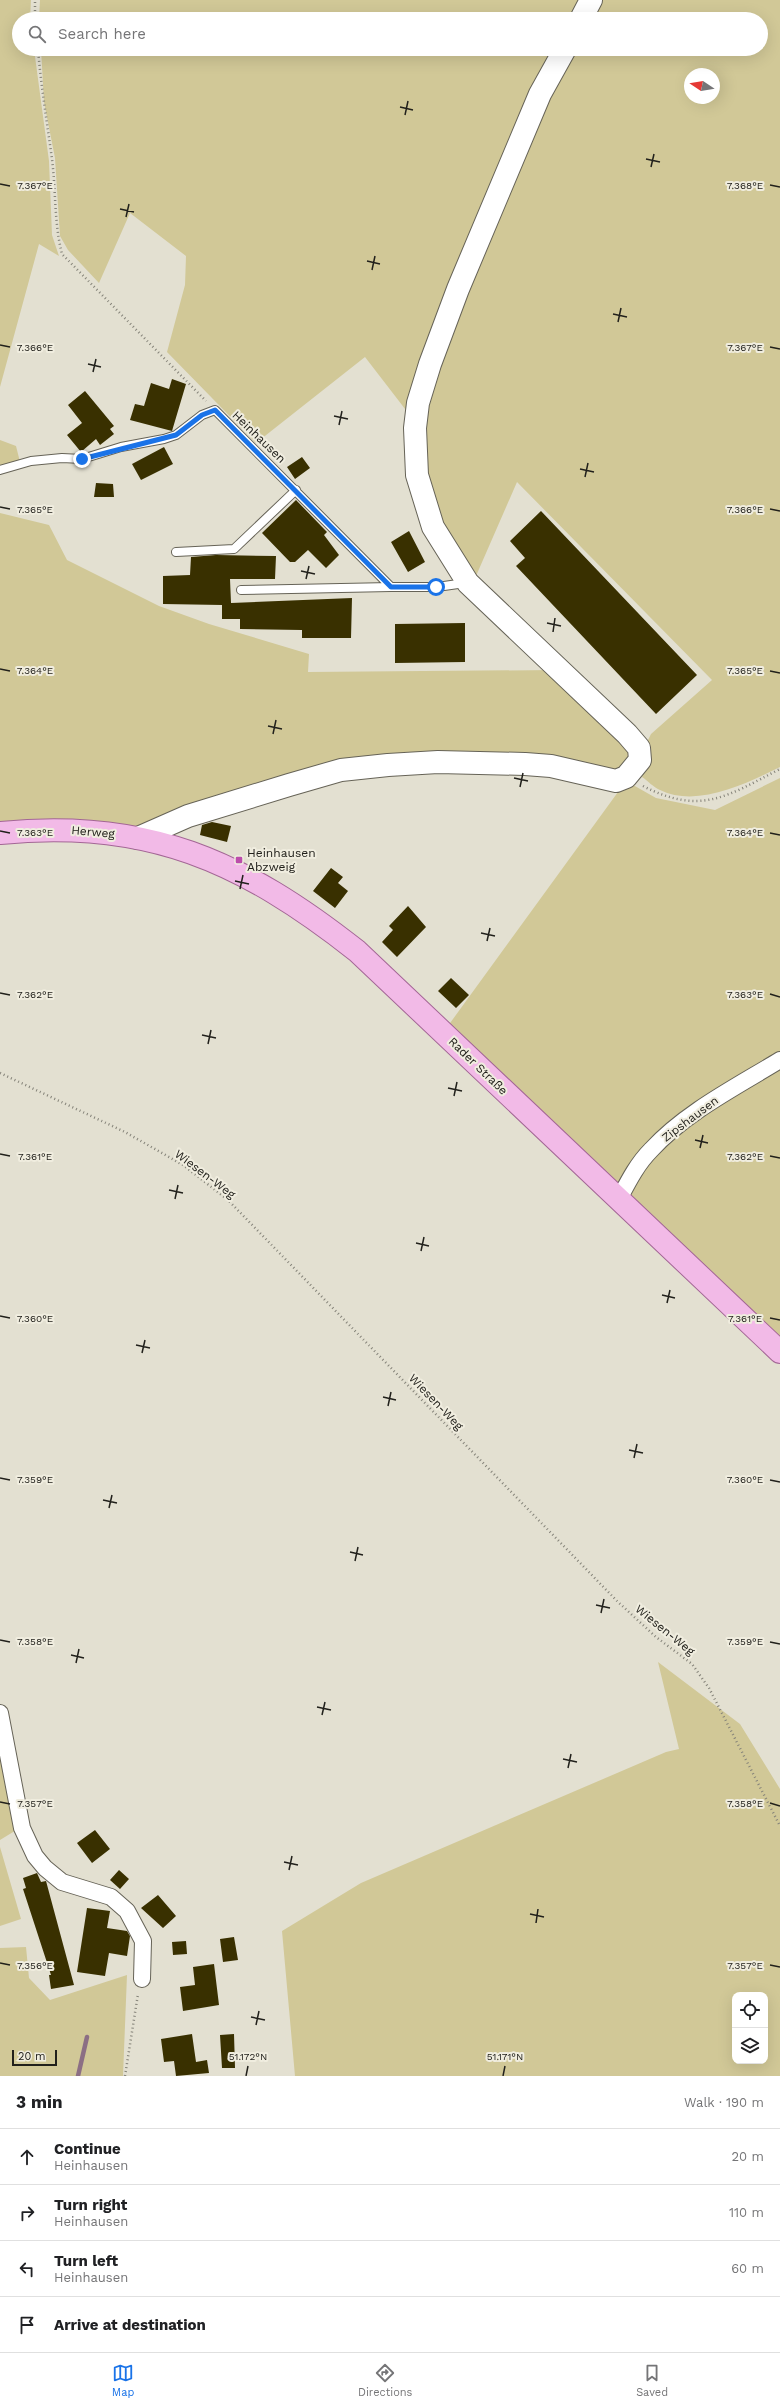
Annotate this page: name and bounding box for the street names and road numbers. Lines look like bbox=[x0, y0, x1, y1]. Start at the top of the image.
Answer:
street label: Heinhausen bbox=[229, 408, 289, 466]
street label: Herweg bbox=[71, 823, 116, 841]
street label: Rader Straße bbox=[446, 1034, 510, 1098]
street label: Zipshausen bbox=[659, 1093, 721, 1145]
street label: Wiesen-Weg bbox=[172, 1147, 239, 1202]
street label: Wiesen-Weg bbox=[406, 1371, 467, 1433]
street label: Wiesen-Weg bbox=[632, 1602, 698, 1659]

